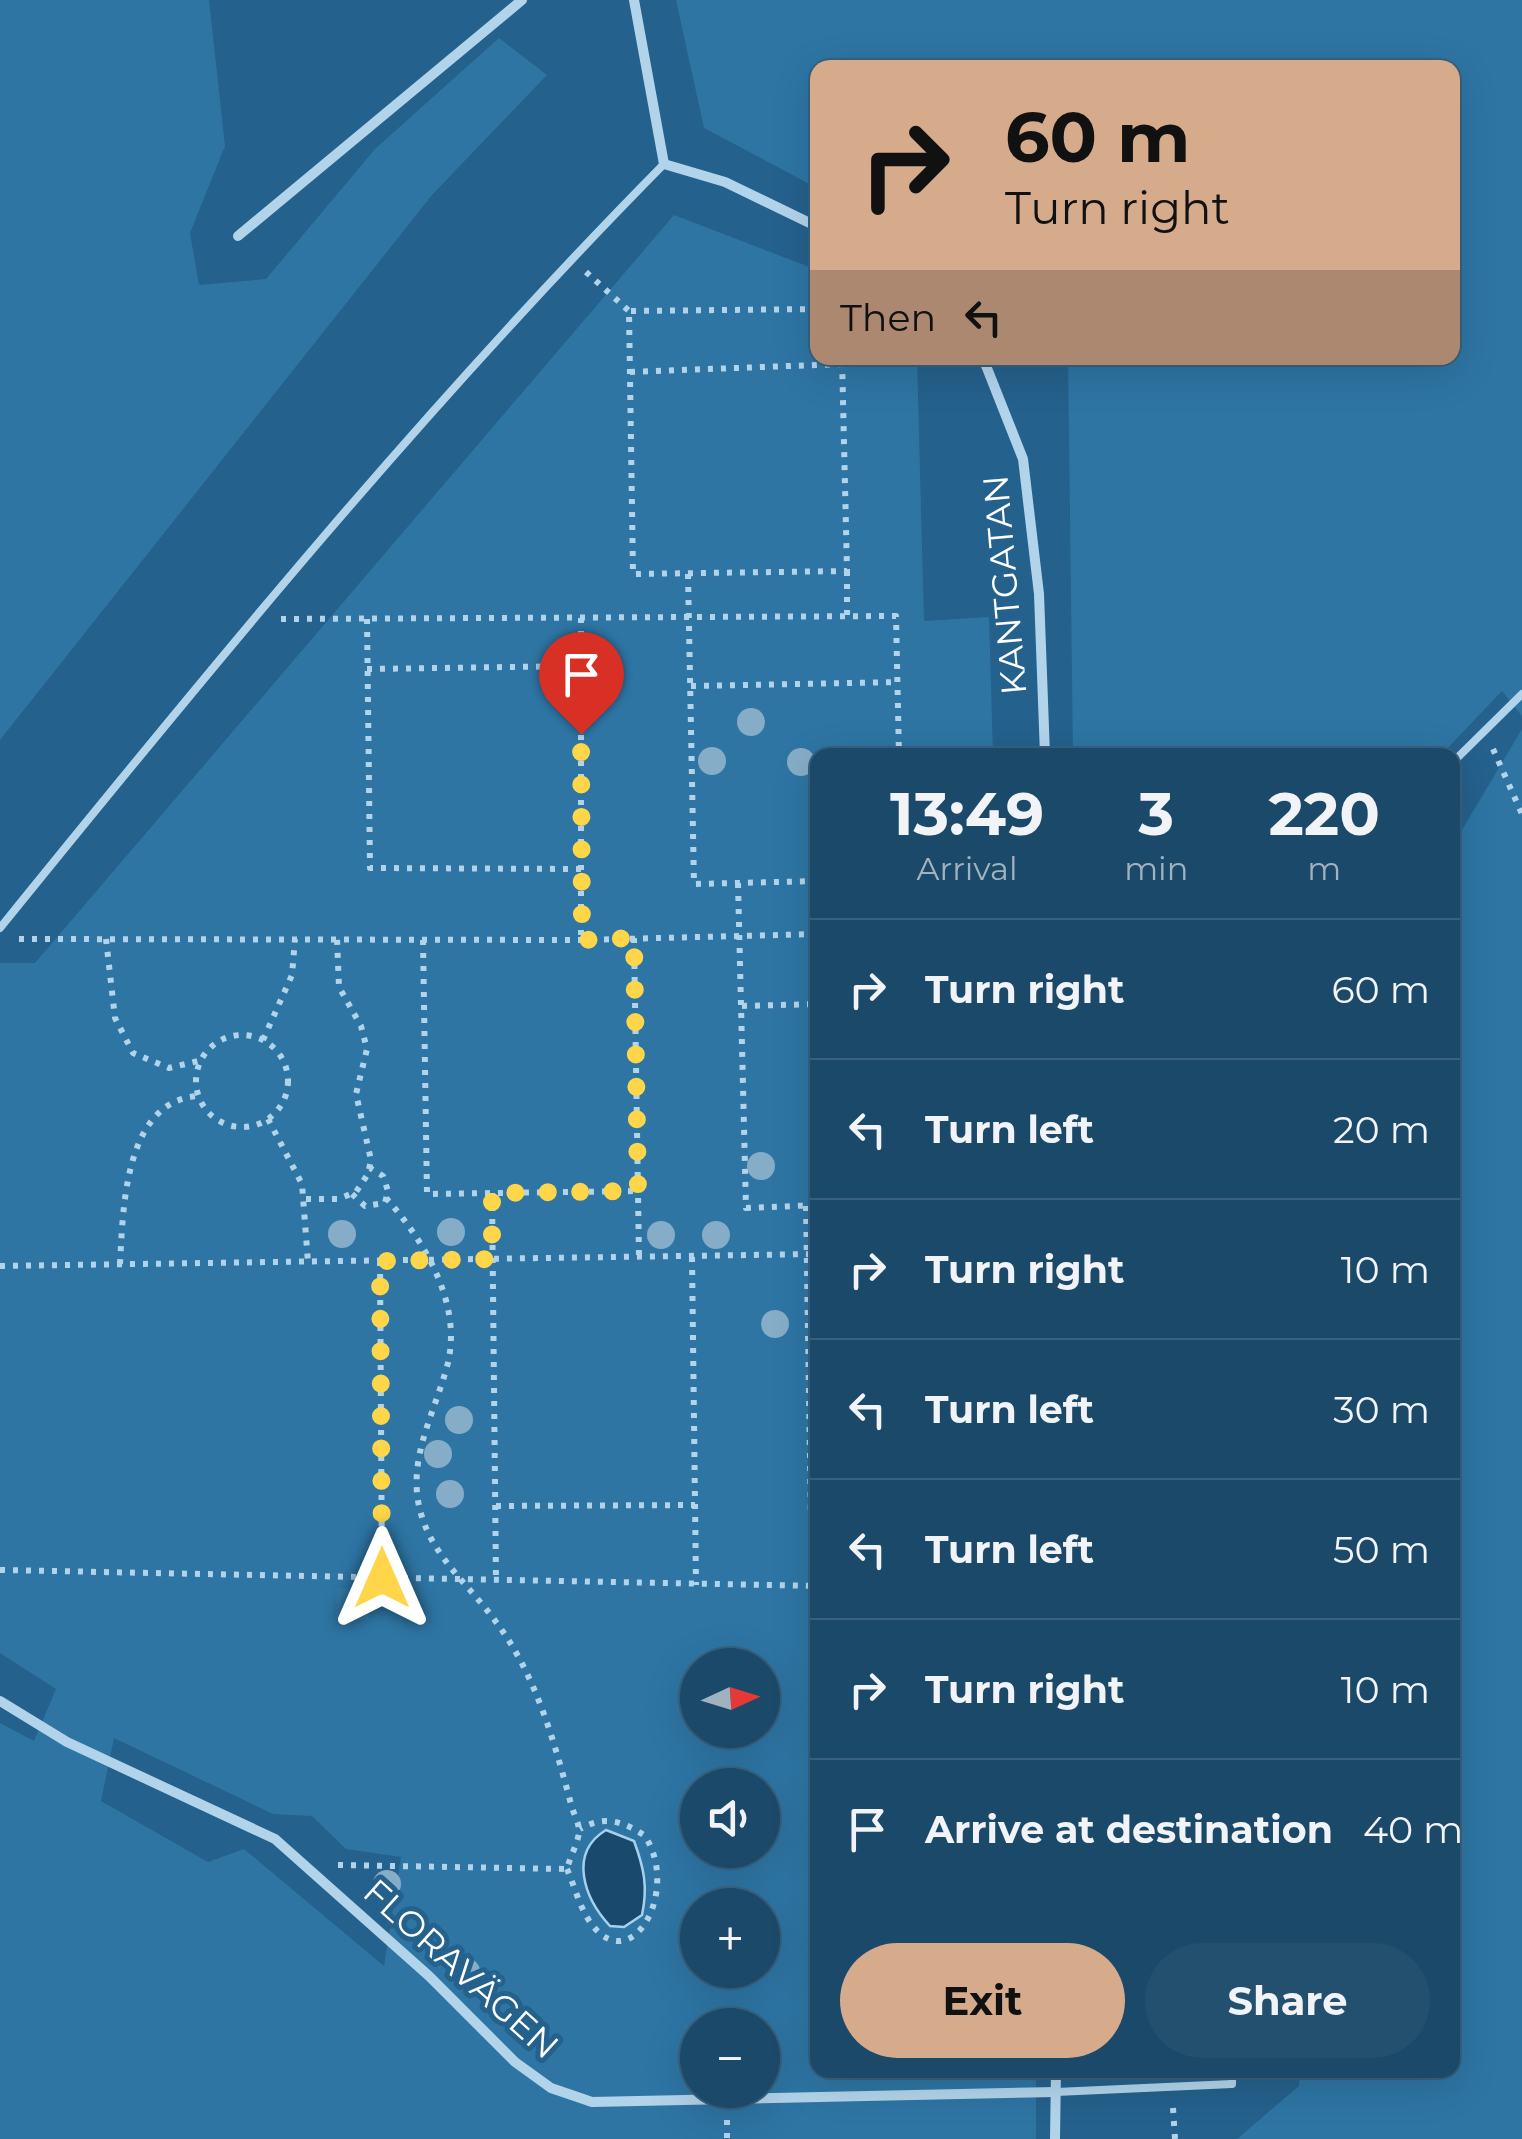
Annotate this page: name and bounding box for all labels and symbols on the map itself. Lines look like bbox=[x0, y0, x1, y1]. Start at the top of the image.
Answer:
street label: KANTGATAN bbox=[973, 473, 1036, 697]
pin bbox=[539, 632, 624, 735]
position arrow bbox=[330, 1526, 434, 1630]
north arrow bbox=[680, 1648, 780, 1748]
street label: FLORAVÄGEN bbox=[355, 1870, 568, 2067]

